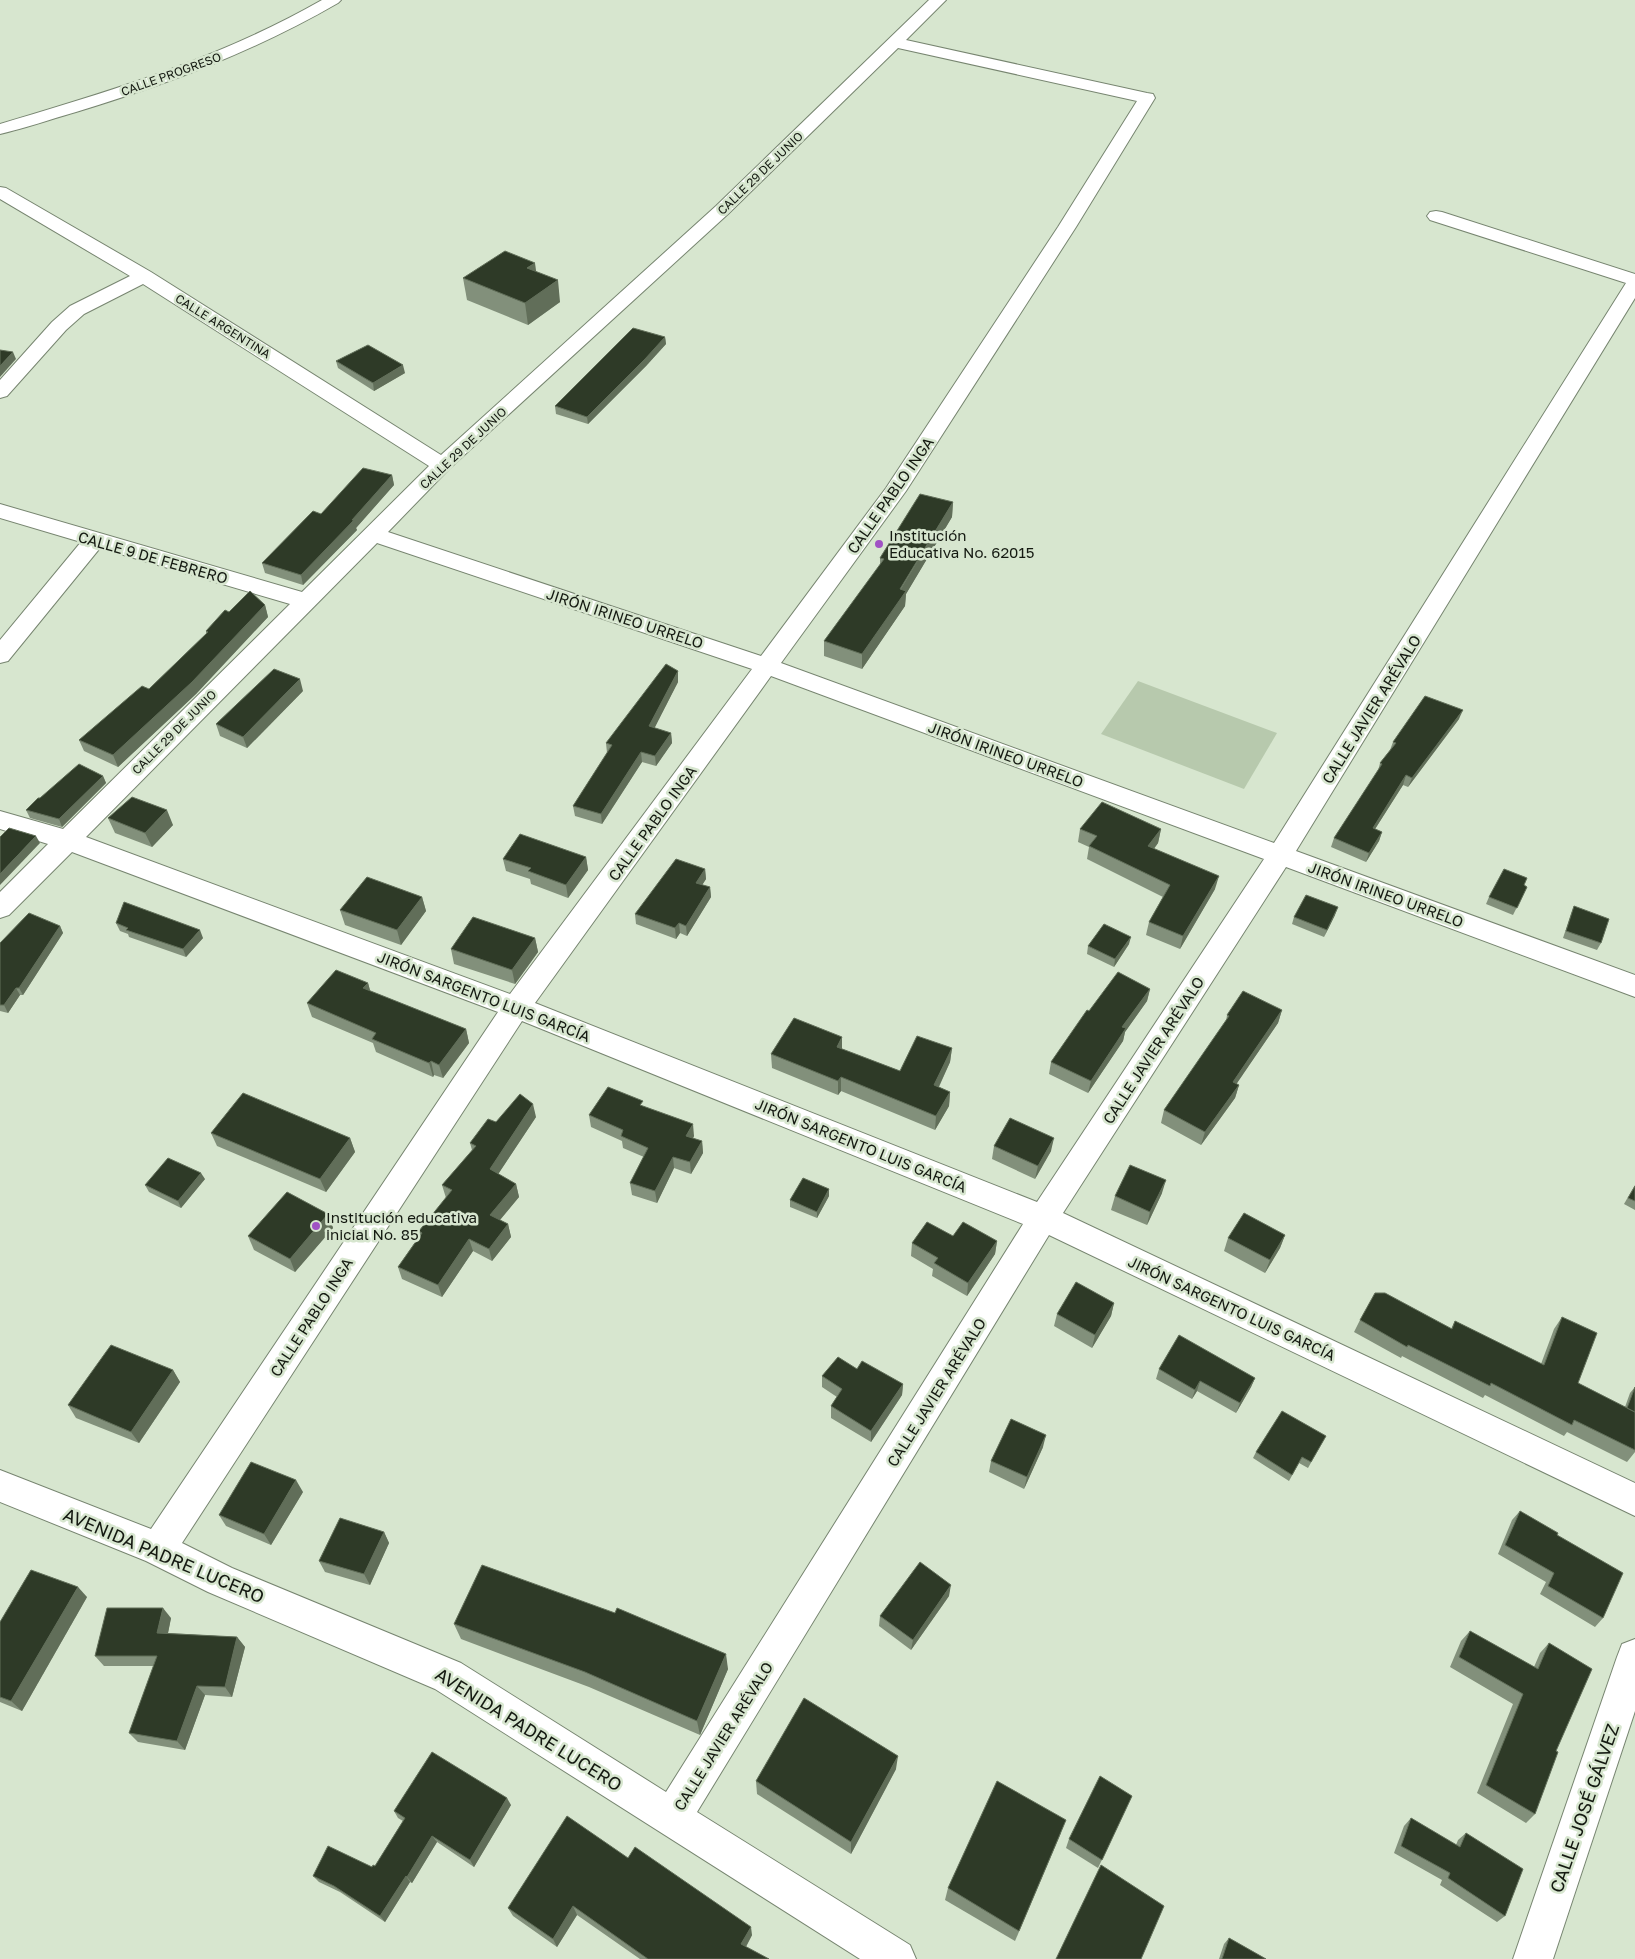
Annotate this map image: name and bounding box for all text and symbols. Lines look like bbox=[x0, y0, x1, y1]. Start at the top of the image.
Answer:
street label: CALLE PROGRESO bbox=[119, 49, 223, 99]
street label: CALLE 29 DE JUNIO bbox=[714, 128, 806, 218]
street label: CALLE ARGENTINA bbox=[173, 291, 273, 361]
street label: CALLE 29 DE JUNIO bbox=[417, 404, 510, 492]
street label: CALLE PABLO INGA bbox=[843, 433, 937, 557]
place label: Institución Educativa No. 62015 bbox=[889, 526, 1034, 561]
street label: CALLE 9 DE FEBRERO bbox=[76, 527, 230, 587]
marker: Institución Educativa No. 62015 bbox=[873, 538, 885, 550]
street label: JIRÓN IRINEO URRELO bbox=[544, 584, 706, 652]
street label: CALLE JAVIER ARÉVALO bbox=[1318, 631, 1424, 787]
street label: CALLE 29 DE JUNIO bbox=[129, 687, 219, 777]
street label: JIRÓN IRINEO URRELO bbox=[926, 717, 1086, 791]
street label: CALLE PABLO INGA bbox=[604, 762, 700, 884]
street label: JIRÓN IRINEO URRELO bbox=[1306, 857, 1466, 931]
street label: JIRÓN SARGENTO LUIS GARCÍA bbox=[375, 947, 593, 1045]
street label: CALLE JAVIER ARÉVALO bbox=[1099, 973, 1207, 1127]
street label: JIRÓN SARGENTO LUIS GARCÍA bbox=[753, 1094, 969, 1196]
place label: Institución educativa inicial No. 85 bbox=[326, 1208, 477, 1243]
marker: Institución educativa inicial No. 85 bbox=[310, 1220, 322, 1232]
street label: JIRÓN SARGENTO LUIS GARCÍA bbox=[1125, 1252, 1339, 1364]
street label: CALLE PABLO INGA bbox=[266, 1254, 356, 1380]
street label: CALLE JAVIER ARÉVALO bbox=[883, 1314, 989, 1470]
street label: AVENIDA PADRE LUCERO bbox=[60, 1503, 268, 1607]
street label: CALLE JAVIER ARÉVALO bbox=[670, 1658, 776, 1814]
street label: AVENIDA PADRE LUCERO bbox=[432, 1662, 626, 1796]
street label: CALLE JOSÉ GÁLVEZ bbox=[1545, 1721, 1623, 1895]

